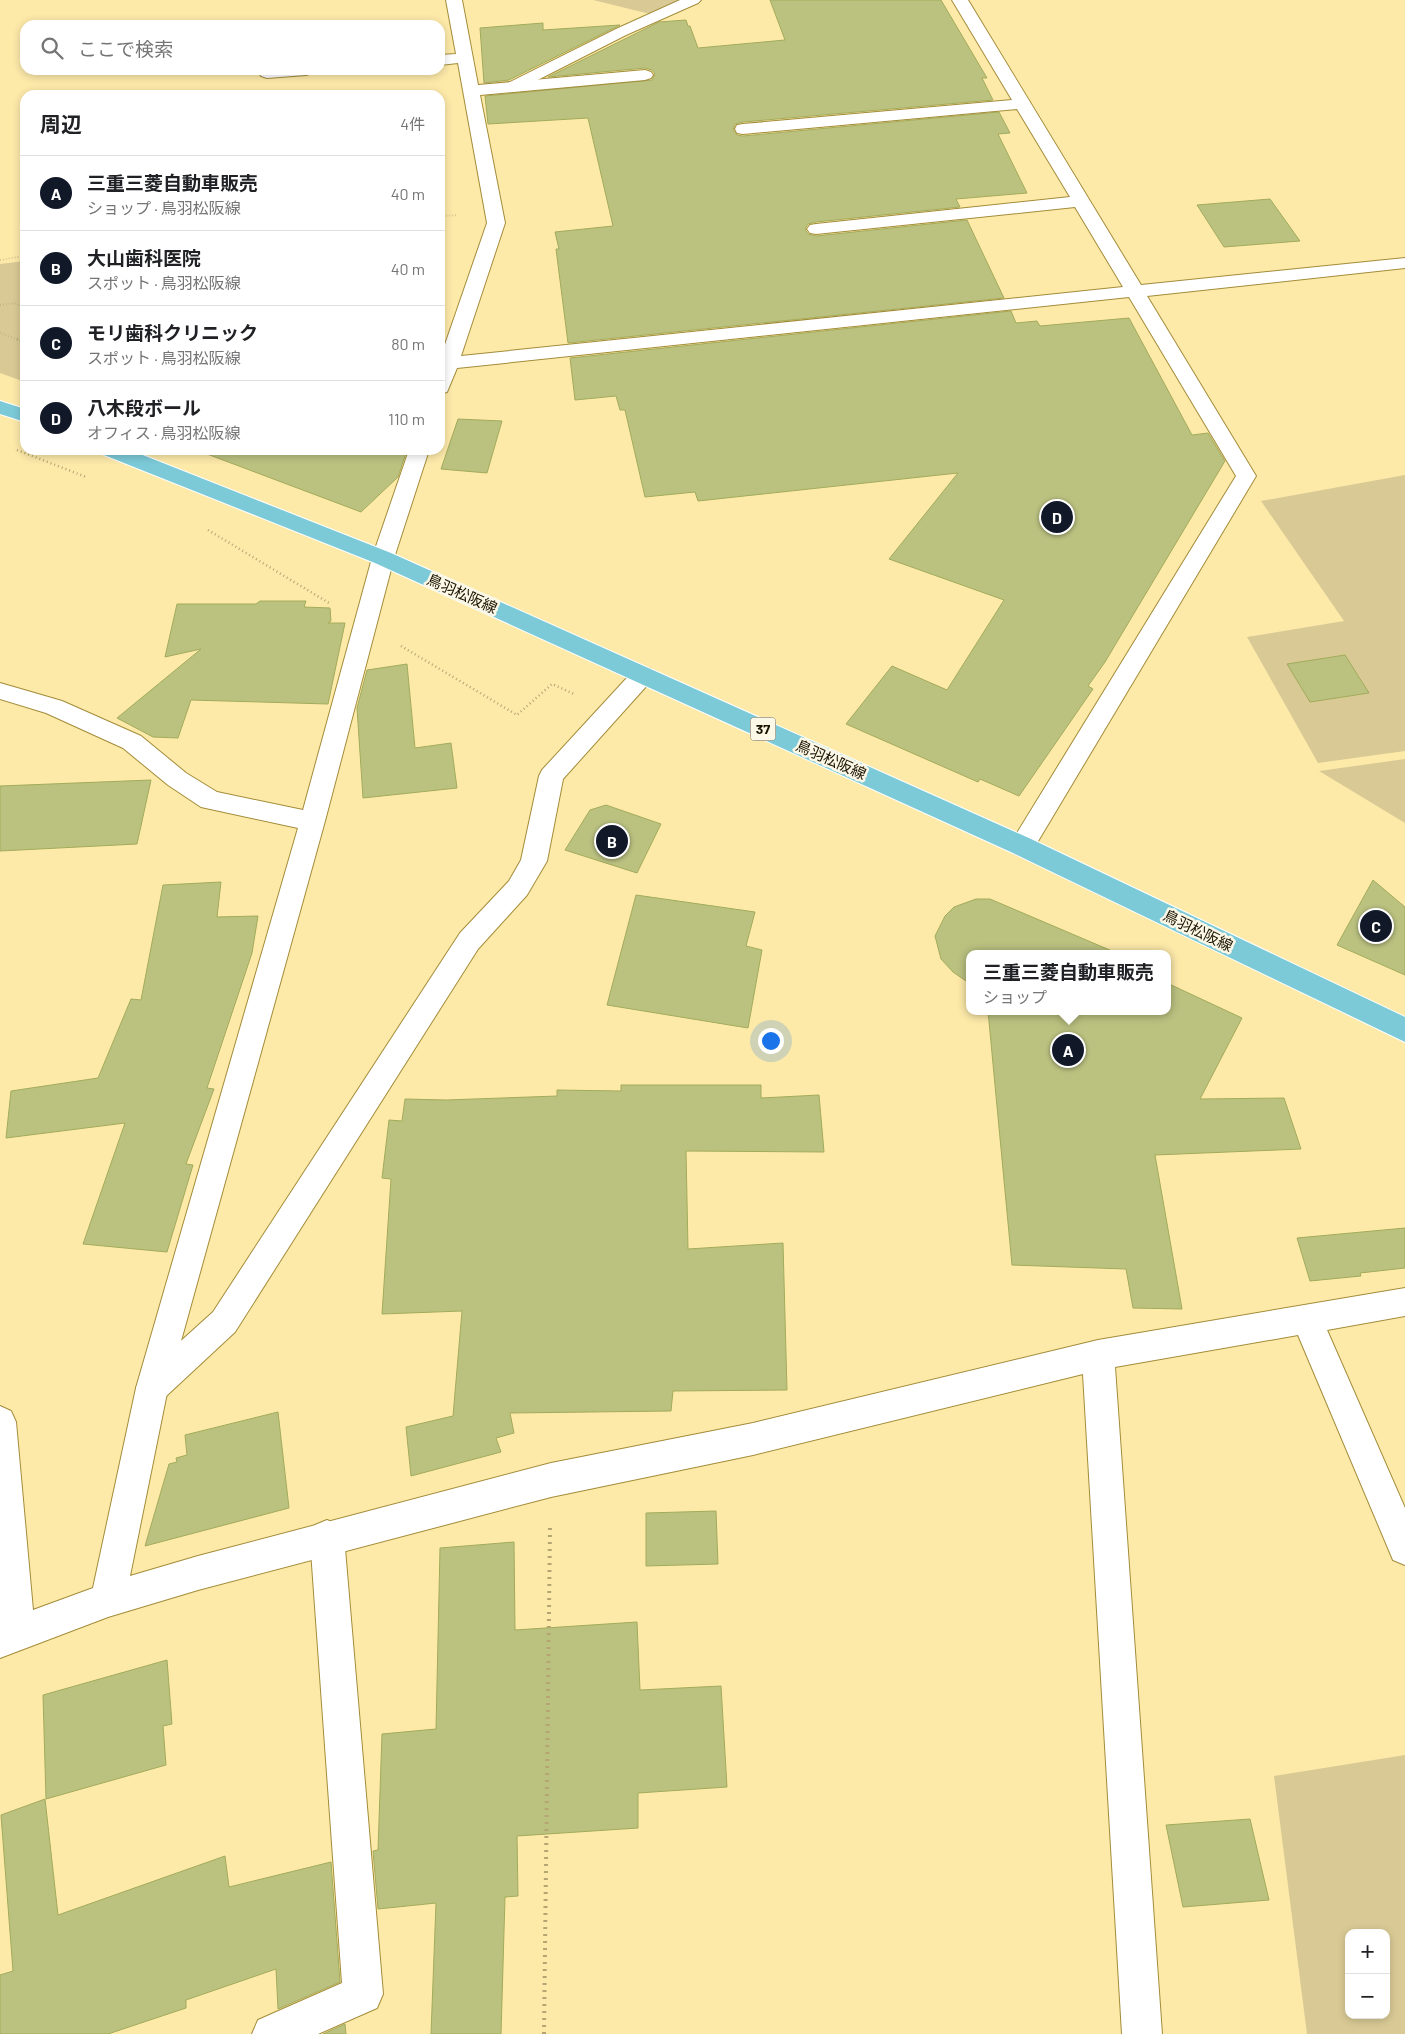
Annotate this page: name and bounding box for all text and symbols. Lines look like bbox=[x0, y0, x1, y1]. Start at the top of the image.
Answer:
search box bbox=[20, 20, 445, 75]
icon: search bbox=[38, 34, 66, 62]
text: ここで検索 bbox=[78, 37, 173, 60]
text: 周辺 bbox=[40, 111, 82, 136]
text: 4件 bbox=[400, 114, 425, 133]
text: 三重三菱自動車販売 bbox=[87, 171, 258, 194]
text: A bbox=[51, 184, 61, 203]
text: 40 m bbox=[391, 184, 425, 203]
text: ショップ · 鳥羽松阪線 bbox=[87, 198, 241, 217]
text: 大山歯科医院 bbox=[87, 246, 201, 269]
text: B bbox=[51, 259, 61, 278]
text: 40 m bbox=[391, 259, 425, 278]
text: スポット · 鳥羽松阪線 bbox=[87, 273, 241, 292]
text: モリ歯科クリニック bbox=[87, 321, 258, 344]
text: C bbox=[51, 334, 61, 353]
text: 80 m bbox=[391, 334, 425, 353]
text: スポット · 鳥羽松阪線 bbox=[87, 348, 241, 367]
text: 八木段ボール bbox=[87, 396, 201, 419]
text: D bbox=[51, 409, 61, 428]
text: 110 m bbox=[388, 409, 425, 428]
text: オフィス · 鳥羽松阪線 bbox=[87, 423, 240, 442]
pin: D bbox=[1041, 498, 1073, 536]
street label: 鳥羽松阪線 bbox=[424, 570, 500, 617]
road number: 37 bbox=[750, 718, 776, 741]
street label: 鳥羽松阪線 bbox=[793, 736, 869, 783]
pin: B bbox=[596, 822, 628, 860]
street label: 鳥羽松阪線 bbox=[1161, 906, 1236, 955]
pin: C bbox=[1360, 907, 1392, 945]
popup bbox=[966, 950, 1171, 1015]
text: 三重三菱自動車販売 bbox=[983, 960, 1154, 983]
text: ショップ bbox=[983, 987, 1047, 1006]
your location bbox=[758, 1028, 784, 1054]
pin: A bbox=[1052, 1031, 1084, 1069]
map controls bbox=[1345, 1929, 1390, 2019]
button: + bbox=[1345, 1929, 1390, 1974]
button: − bbox=[1345, 1974, 1390, 2019]

